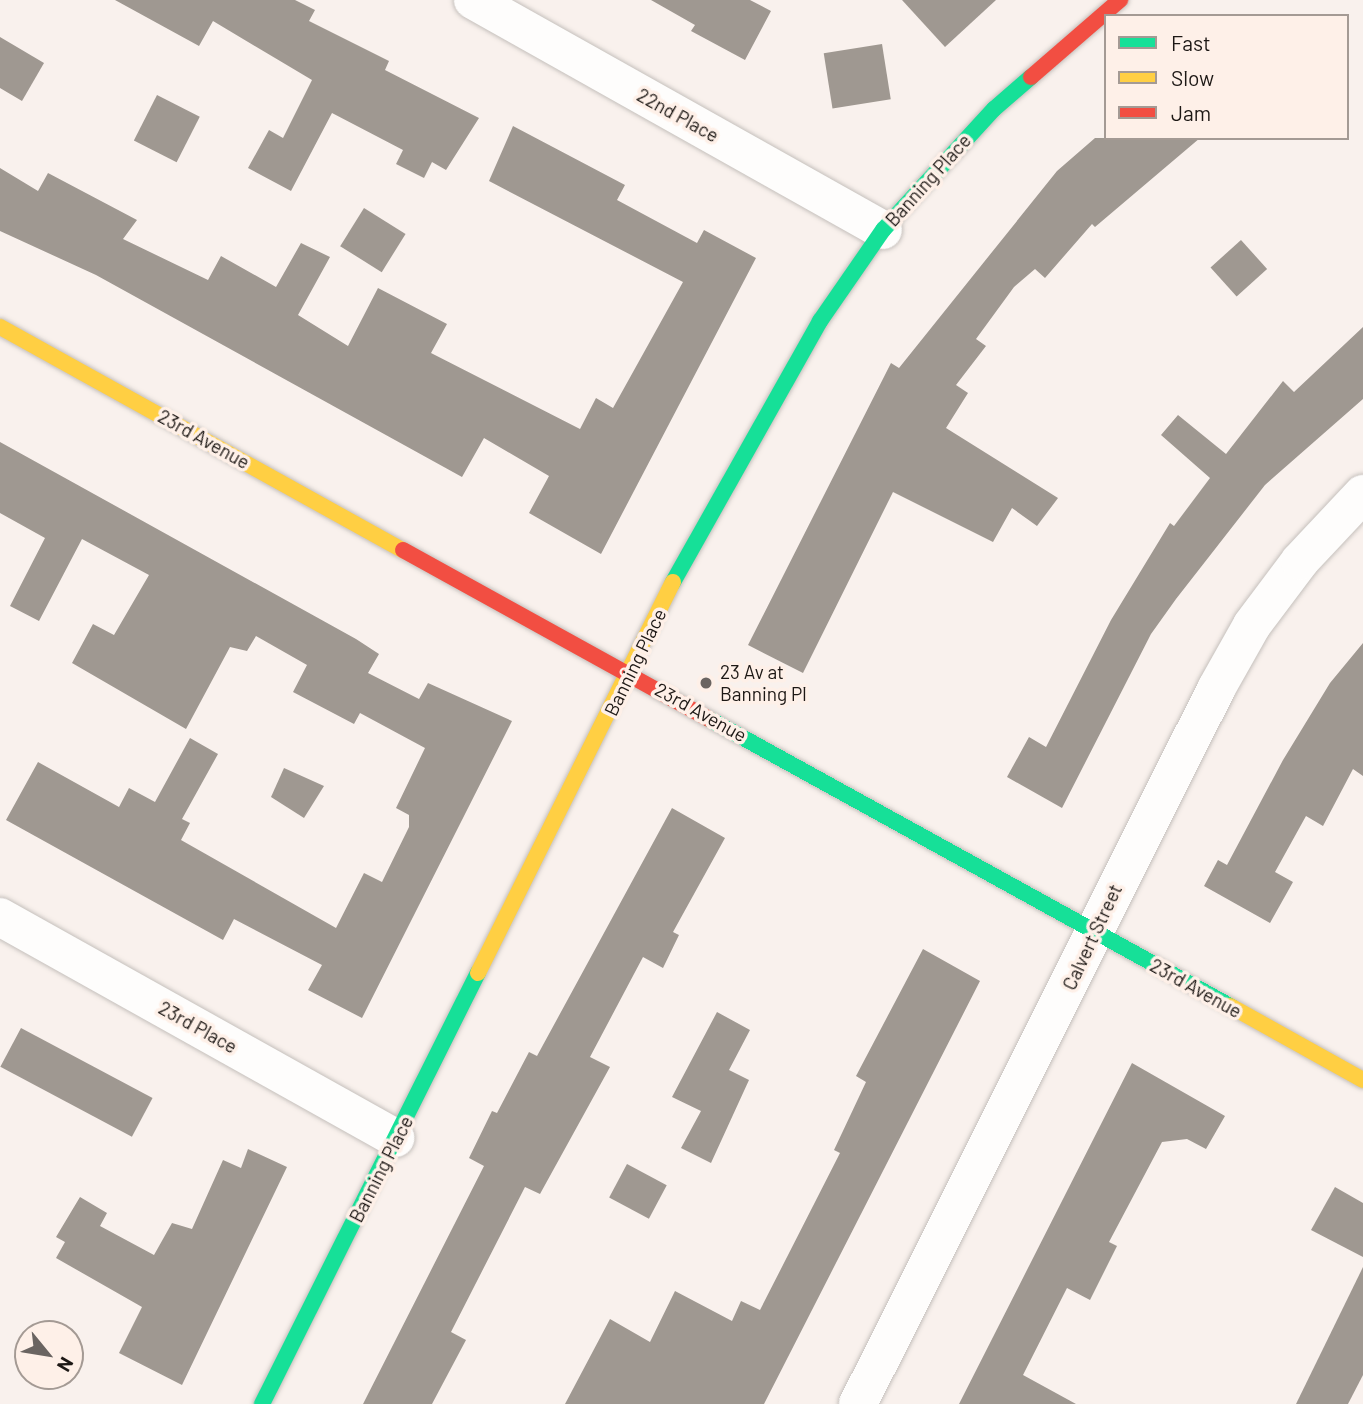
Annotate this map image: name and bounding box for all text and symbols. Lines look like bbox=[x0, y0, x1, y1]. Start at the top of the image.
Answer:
legend bbox=[1104, 14, 1349, 140]
text: Fast bbox=[1171, 30, 1211, 55]
text: Slow bbox=[1171, 65, 1214, 90]
street label: 22nd Place bbox=[633, 83, 723, 147]
text: Jam bbox=[1171, 100, 1211, 125]
street label: Banning Place bbox=[881, 129, 975, 231]
street label: 23rd Avenue bbox=[154, 404, 254, 474]
street label: Banning Place bbox=[599, 605, 671, 719]
place label: 23 Av at Banning Pl bbox=[720, 661, 807, 705]
marker: 23 Av at Banning Pl bbox=[698, 675, 714, 691]
street label: 23rd Avenue bbox=[651, 677, 751, 747]
street label: Calvert Street bbox=[1058, 880, 1126, 994]
street label: 23rd Avenue bbox=[1146, 953, 1246, 1023]
street label: 23rd Place bbox=[155, 996, 241, 1058]
street label: Banning Place bbox=[344, 1112, 418, 1226]
north arrow bbox=[14, 1320, 84, 1390]
text: N bbox=[53, 1354, 79, 1376]

